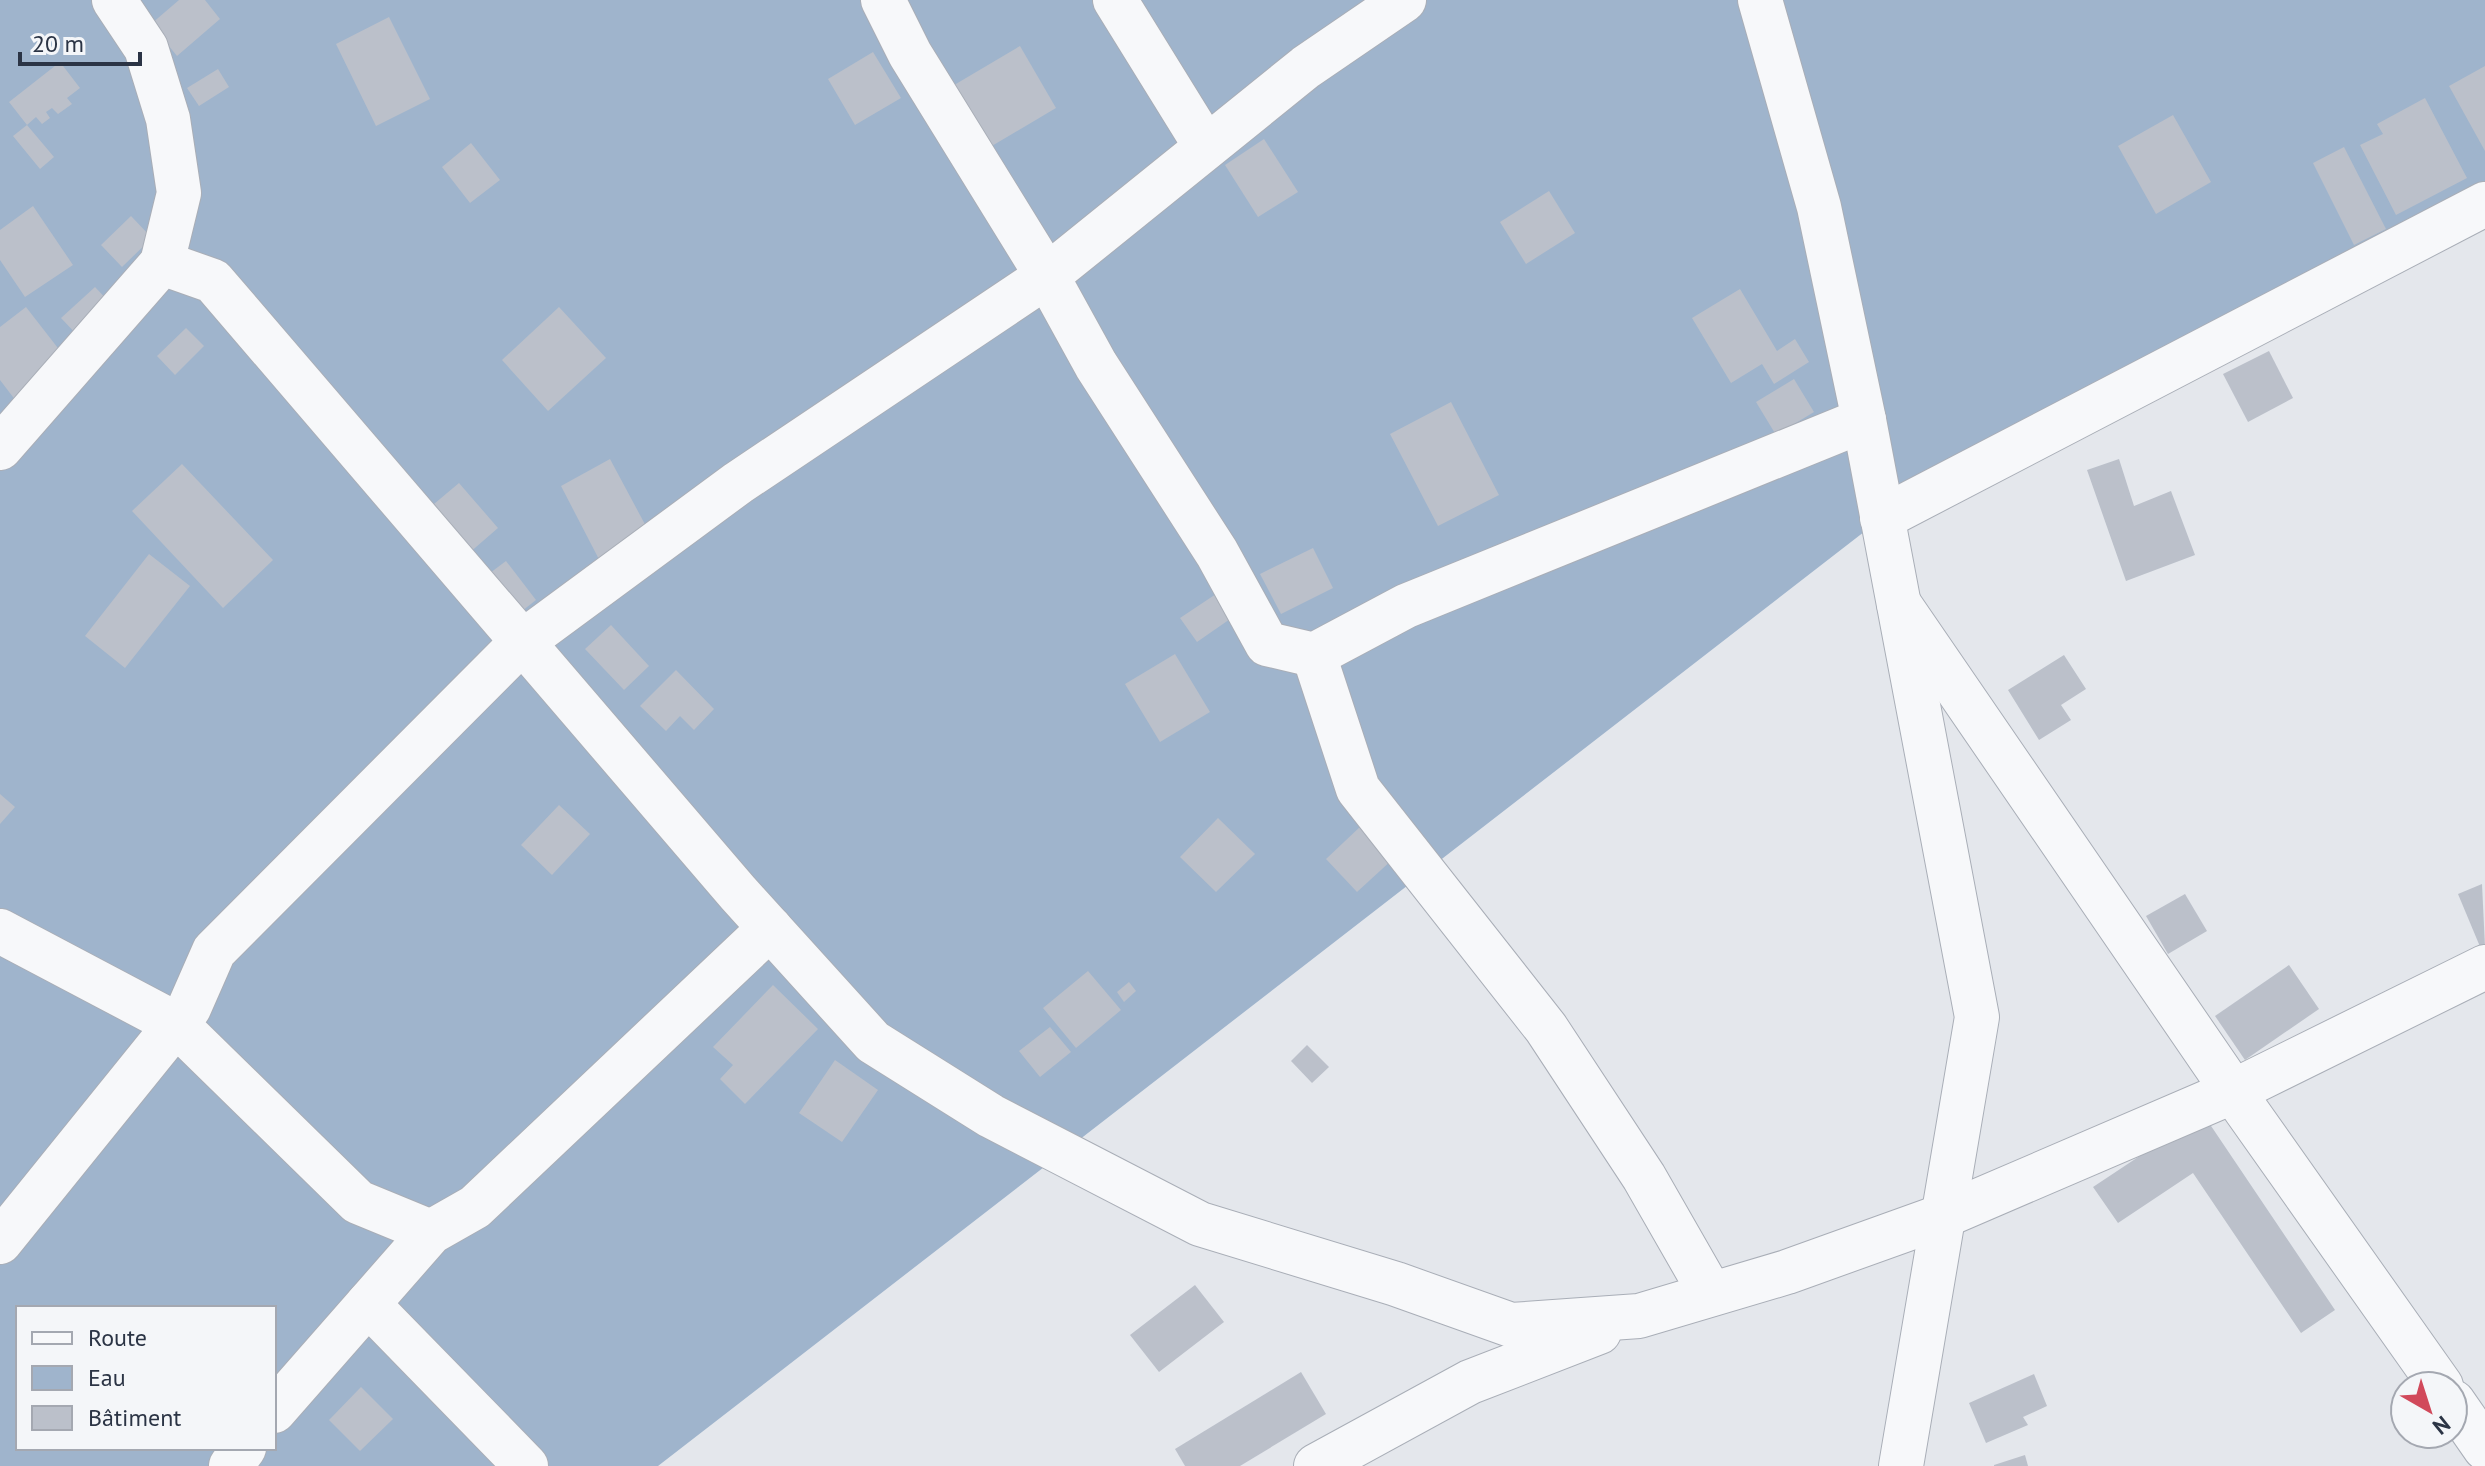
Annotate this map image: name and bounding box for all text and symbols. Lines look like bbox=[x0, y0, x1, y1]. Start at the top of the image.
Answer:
scale bar bbox=[20, 16, 140, 66]
text: 20 m bbox=[32, 28, 84, 59]
legend bbox=[16, 1306, 276, 1450]
text: Route bbox=[88, 1322, 147, 1353]
text: Eau bbox=[88, 1362, 126, 1393]
north arrow bbox=[2389, 1370, 2469, 1450]
text: Bâtiment bbox=[88, 1402, 181, 1433]
text: N bbox=[2427, 1410, 2456, 1441]

